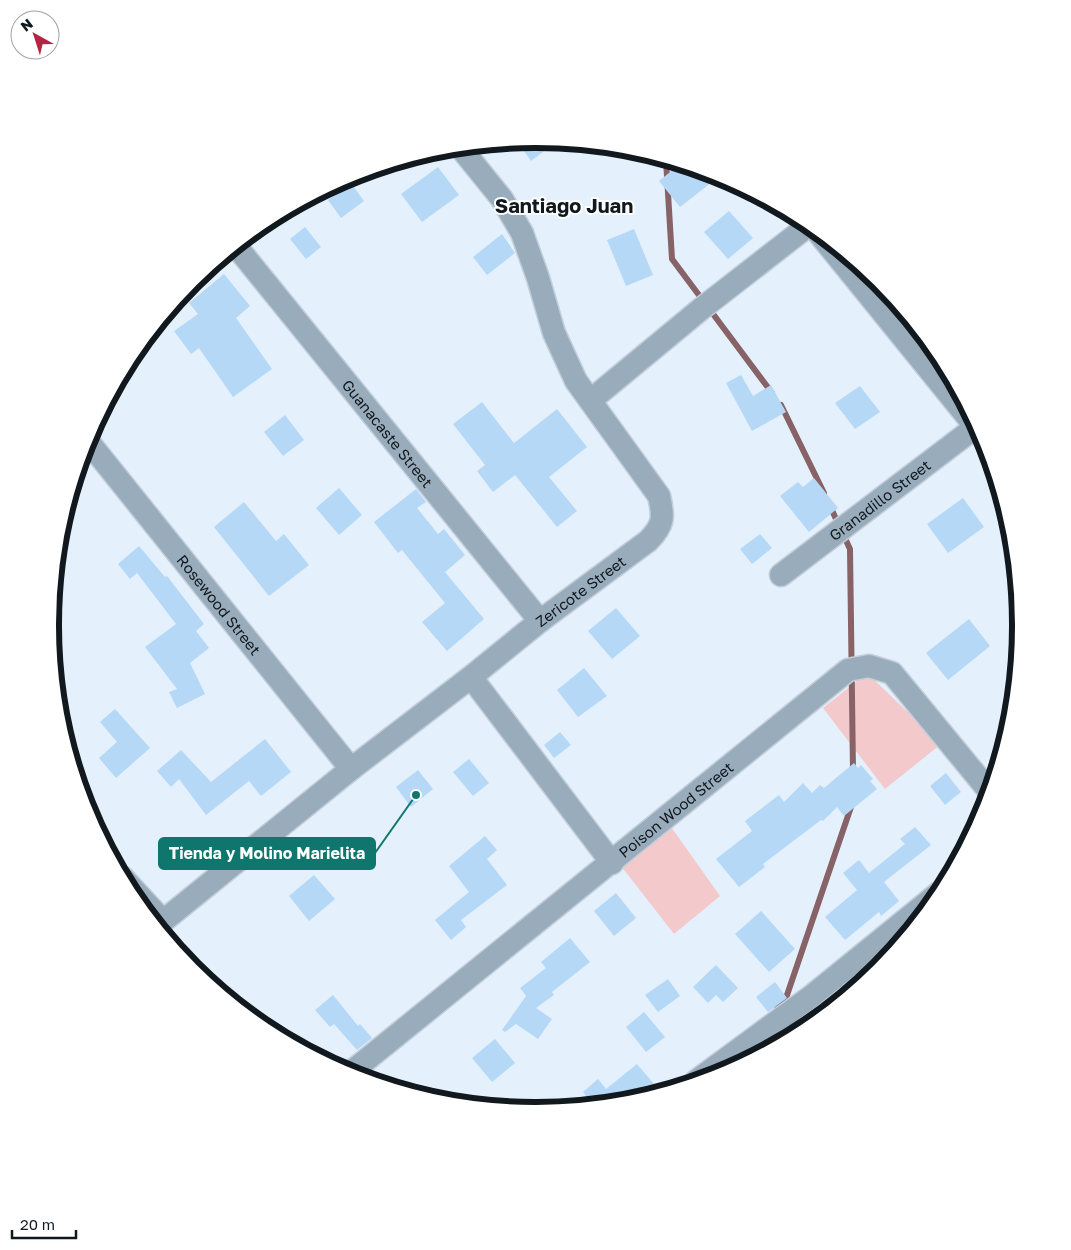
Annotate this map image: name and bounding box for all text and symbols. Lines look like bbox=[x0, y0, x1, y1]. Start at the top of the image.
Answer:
north arrow bbox=[10, 10, 60, 60]
text: N bbox=[17, 15, 36, 34]
district label: Santiago Juan bbox=[495, 193, 633, 217]
street label: Guanacaste Street bbox=[339, 376, 437, 491]
street label: Granadillo Street bbox=[826, 456, 934, 544]
street label: Rosewood Street bbox=[174, 551, 265, 658]
street label: Zericote Street bbox=[532, 552, 629, 630]
street label: Poison Wood Street bbox=[615, 758, 737, 861]
callout: Tienda y Molino Marielita bbox=[159, 838, 375, 869]
text: Tienda y Molino Marielita bbox=[169, 843, 365, 863]
scale bar bbox=[12, 1208, 76, 1240]
text: 20 m bbox=[20, 1215, 55, 1233]

